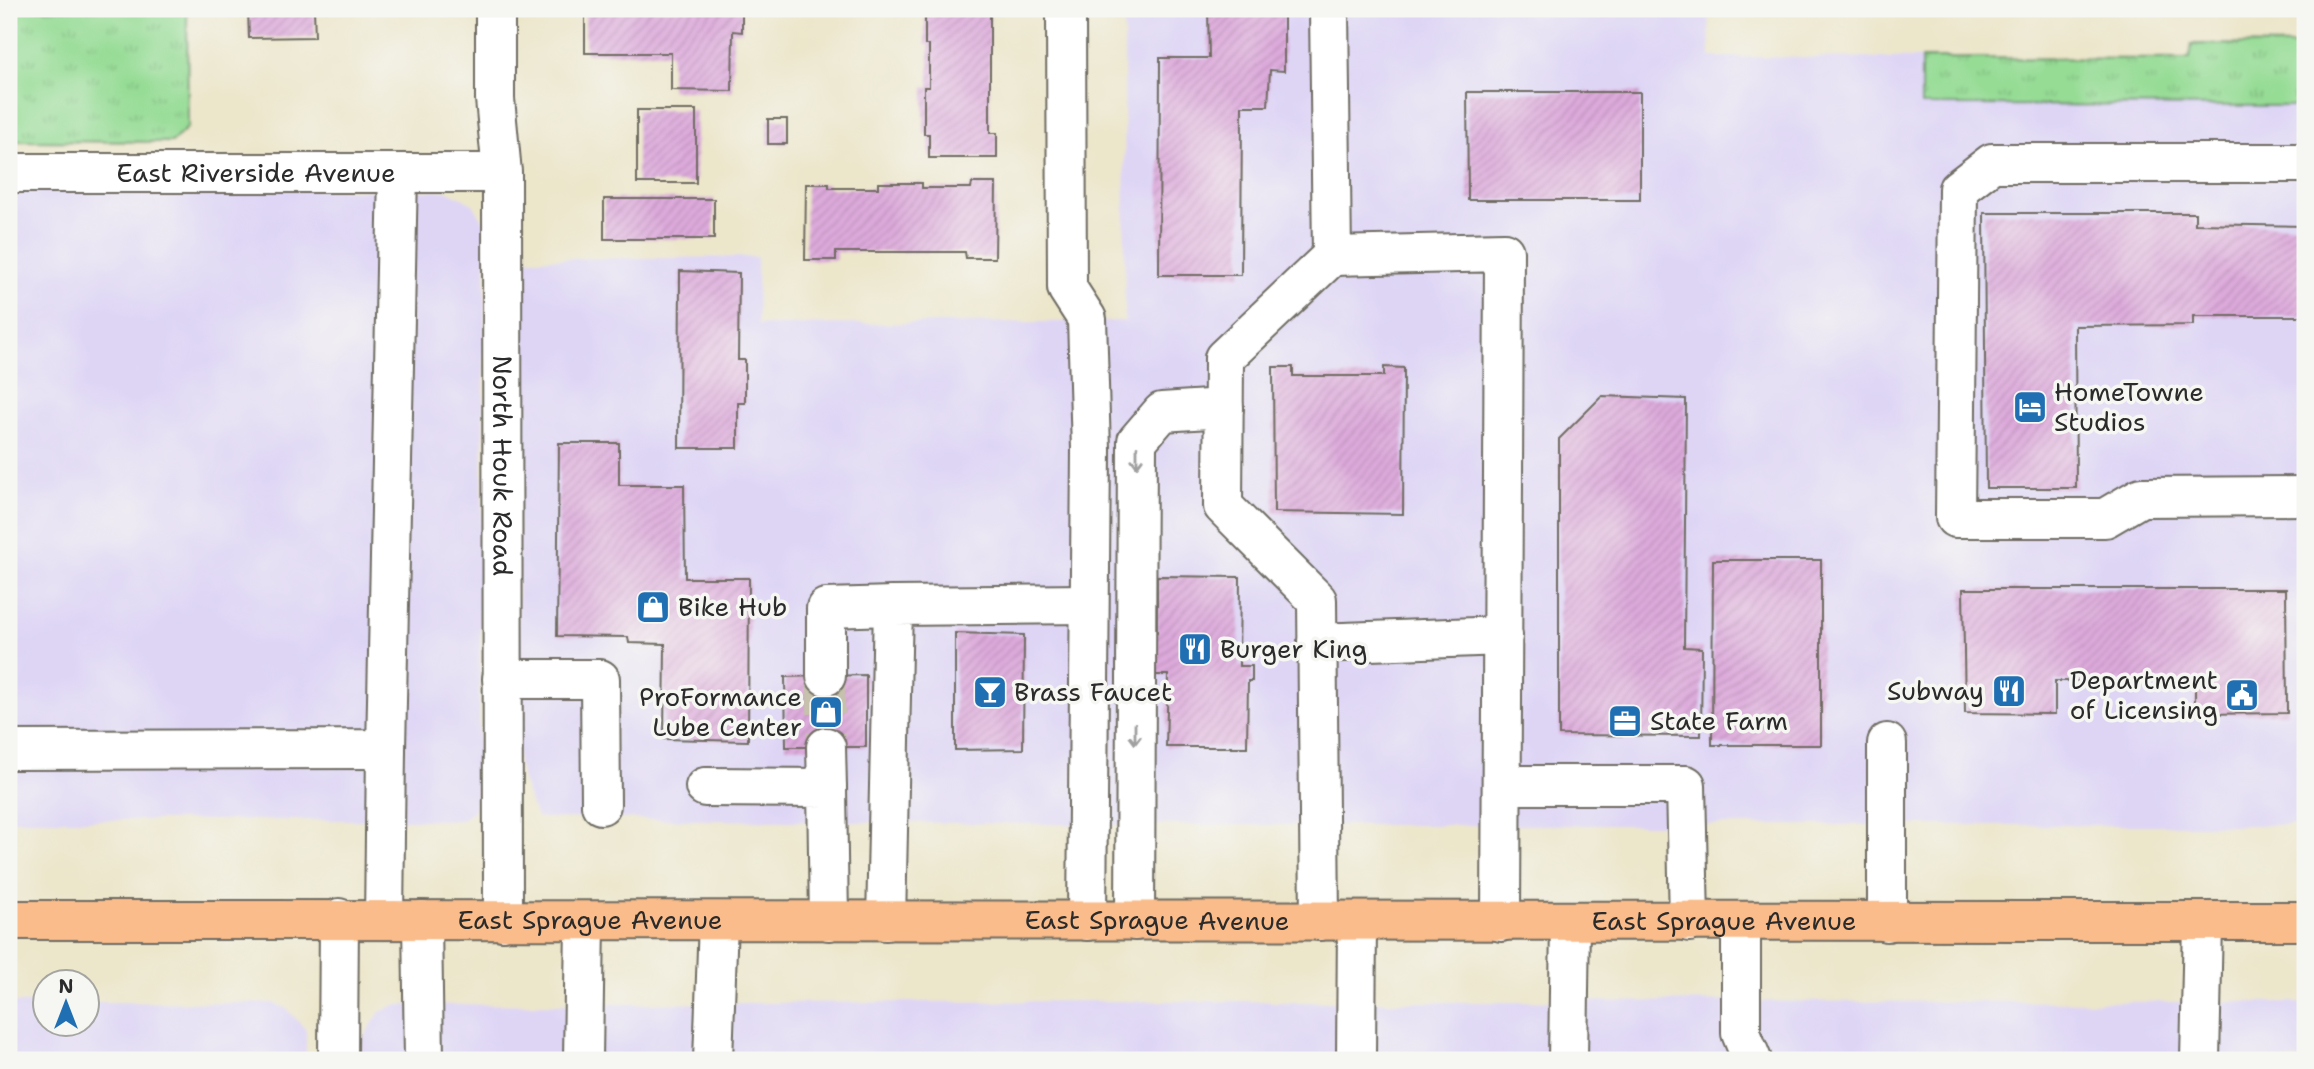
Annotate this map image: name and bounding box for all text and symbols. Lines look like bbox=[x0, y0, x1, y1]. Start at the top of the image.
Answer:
street label: East Riverside Avenue bbox=[116, 155, 396, 190]
street label: North Houk Road bbox=[485, 355, 521, 576]
place label: HomeTowne Studios bbox=[2054, 374, 2204, 439]
hotel icon: HomeTowne Studios bbox=[2011, 388, 2049, 426]
one-way arrow bbox=[1130, 446, 1144, 469]
shop icon: Bike Hub bbox=[634, 588, 672, 626]
place label: Bike Hub bbox=[678, 589, 787, 624]
restaurant icon: Burger King bbox=[1176, 630, 1214, 668]
place label: Burger King bbox=[1220, 631, 1367, 666]
place label: Department of Licensing bbox=[2070, 662, 2218, 727]
restaurant icon: Subway bbox=[1990, 672, 2028, 710]
bar icon: Brass Faucet bbox=[971, 673, 1009, 711]
place label: Subway bbox=[1887, 673, 1984, 708]
place label: Brass Faucet bbox=[1014, 674, 1172, 709]
public building icon: Department of Licensing bbox=[2223, 676, 2261, 714]
place label: ProFormance Lube Center bbox=[639, 679, 802, 744]
shop icon: ProFormance Lube Center bbox=[807, 693, 845, 731]
office icon: State Farm bbox=[1606, 702, 1644, 740]
place label: State Farm bbox=[1650, 703, 1788, 738]
one-way arrow bbox=[1128, 722, 1142, 745]
street label: East Sprague Avenue bbox=[457, 902, 723, 937]
street label: East Sprague Avenue bbox=[1024, 902, 1290, 938]
street label: East Sprague Avenue bbox=[1591, 903, 1857, 938]
north arrow bbox=[32, 968, 102, 1038]
text: N bbox=[58, 974, 74, 999]

